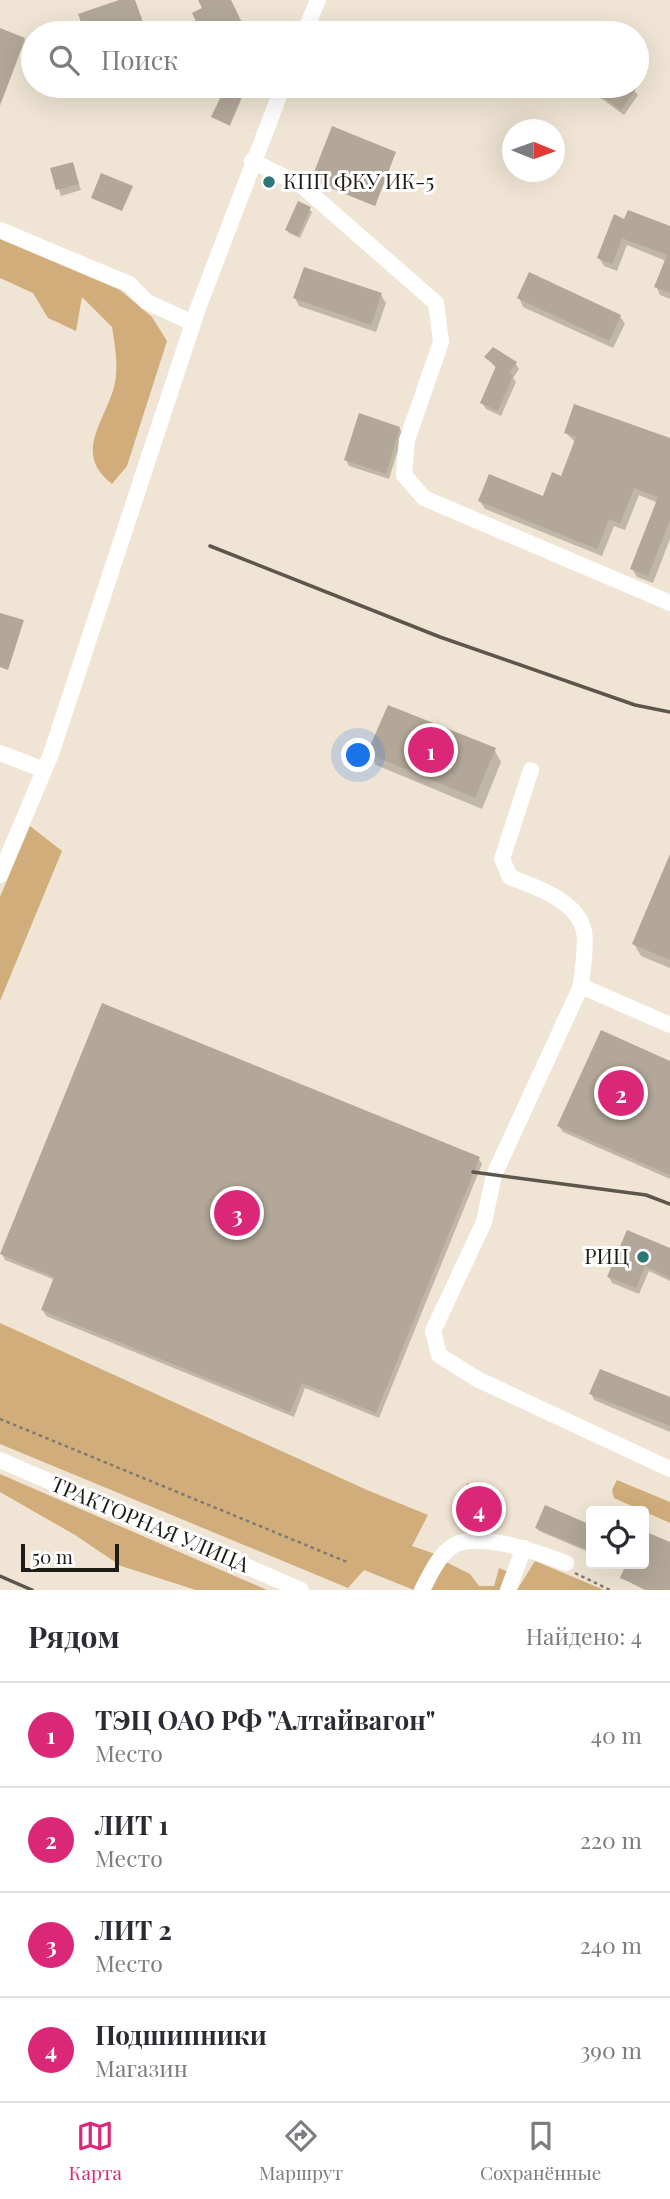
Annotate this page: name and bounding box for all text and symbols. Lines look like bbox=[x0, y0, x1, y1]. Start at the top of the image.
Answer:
search box bbox=[21, 21, 649, 98]
icon: search bbox=[45, 41, 83, 79]
text: Поиск bbox=[101, 42, 178, 77]
north arrow bbox=[502, 119, 565, 182]
place label: КПП ФКУ ИК-5 bbox=[283, 166, 434, 194]
marker: КПП ФКУ ИК-5 bbox=[261, 174, 277, 190]
pin: 1 bbox=[408, 724, 454, 776]
your location bbox=[341, 738, 375, 772]
pin: 2 bbox=[598, 1067, 644, 1119]
pin: 3 bbox=[214, 1187, 260, 1239]
place label: РИЦ bbox=[584, 1241, 629, 1269]
marker: РИЦ bbox=[635, 1249, 651, 1265]
street label: ТРАКТОРНАЯ УЛИЦА bbox=[47, 1469, 255, 1578]
pin: 4 bbox=[456, 1483, 502, 1535]
map controls bbox=[586, 1506, 649, 1569]
button: locate bbox=[586, 1506, 649, 1569]
scale bar bbox=[21, 1541, 119, 1573]
text: 50 m bbox=[32, 1543, 73, 1569]
text: Рядом bbox=[28, 1616, 120, 1656]
text: Найдено: 4 bbox=[526, 1620, 642, 1651]
text: ТЭЦ ОАО РФ "Алтайвагон" bbox=[95, 1702, 435, 1737]
text: 1 bbox=[47, 1719, 55, 1750]
text: 40 m bbox=[591, 1719, 642, 1750]
text: Место bbox=[95, 1737, 163, 1768]
text: ЛИТ 1 bbox=[95, 1807, 168, 1842]
text: 2 bbox=[45, 1824, 57, 1855]
text: 220 m bbox=[580, 1824, 642, 1855]
text: Место bbox=[95, 1842, 163, 1873]
text: ЛИТ 2 bbox=[95, 1912, 172, 1947]
text: 3 bbox=[45, 1929, 57, 1960]
text: 240 m bbox=[580, 1929, 642, 1960]
text: Место bbox=[95, 1947, 163, 1978]
text: Подшипники bbox=[95, 2017, 267, 2052]
text: 4 bbox=[45, 2034, 57, 2065]
text: 390 m bbox=[580, 2034, 642, 2065]
text: Магазин bbox=[95, 2052, 188, 2083]
tab: Карта bbox=[69, 2117, 122, 2185]
tab: Маршрут bbox=[259, 2117, 343, 2185]
tab: Сохранённые bbox=[480, 2117, 601, 2185]

